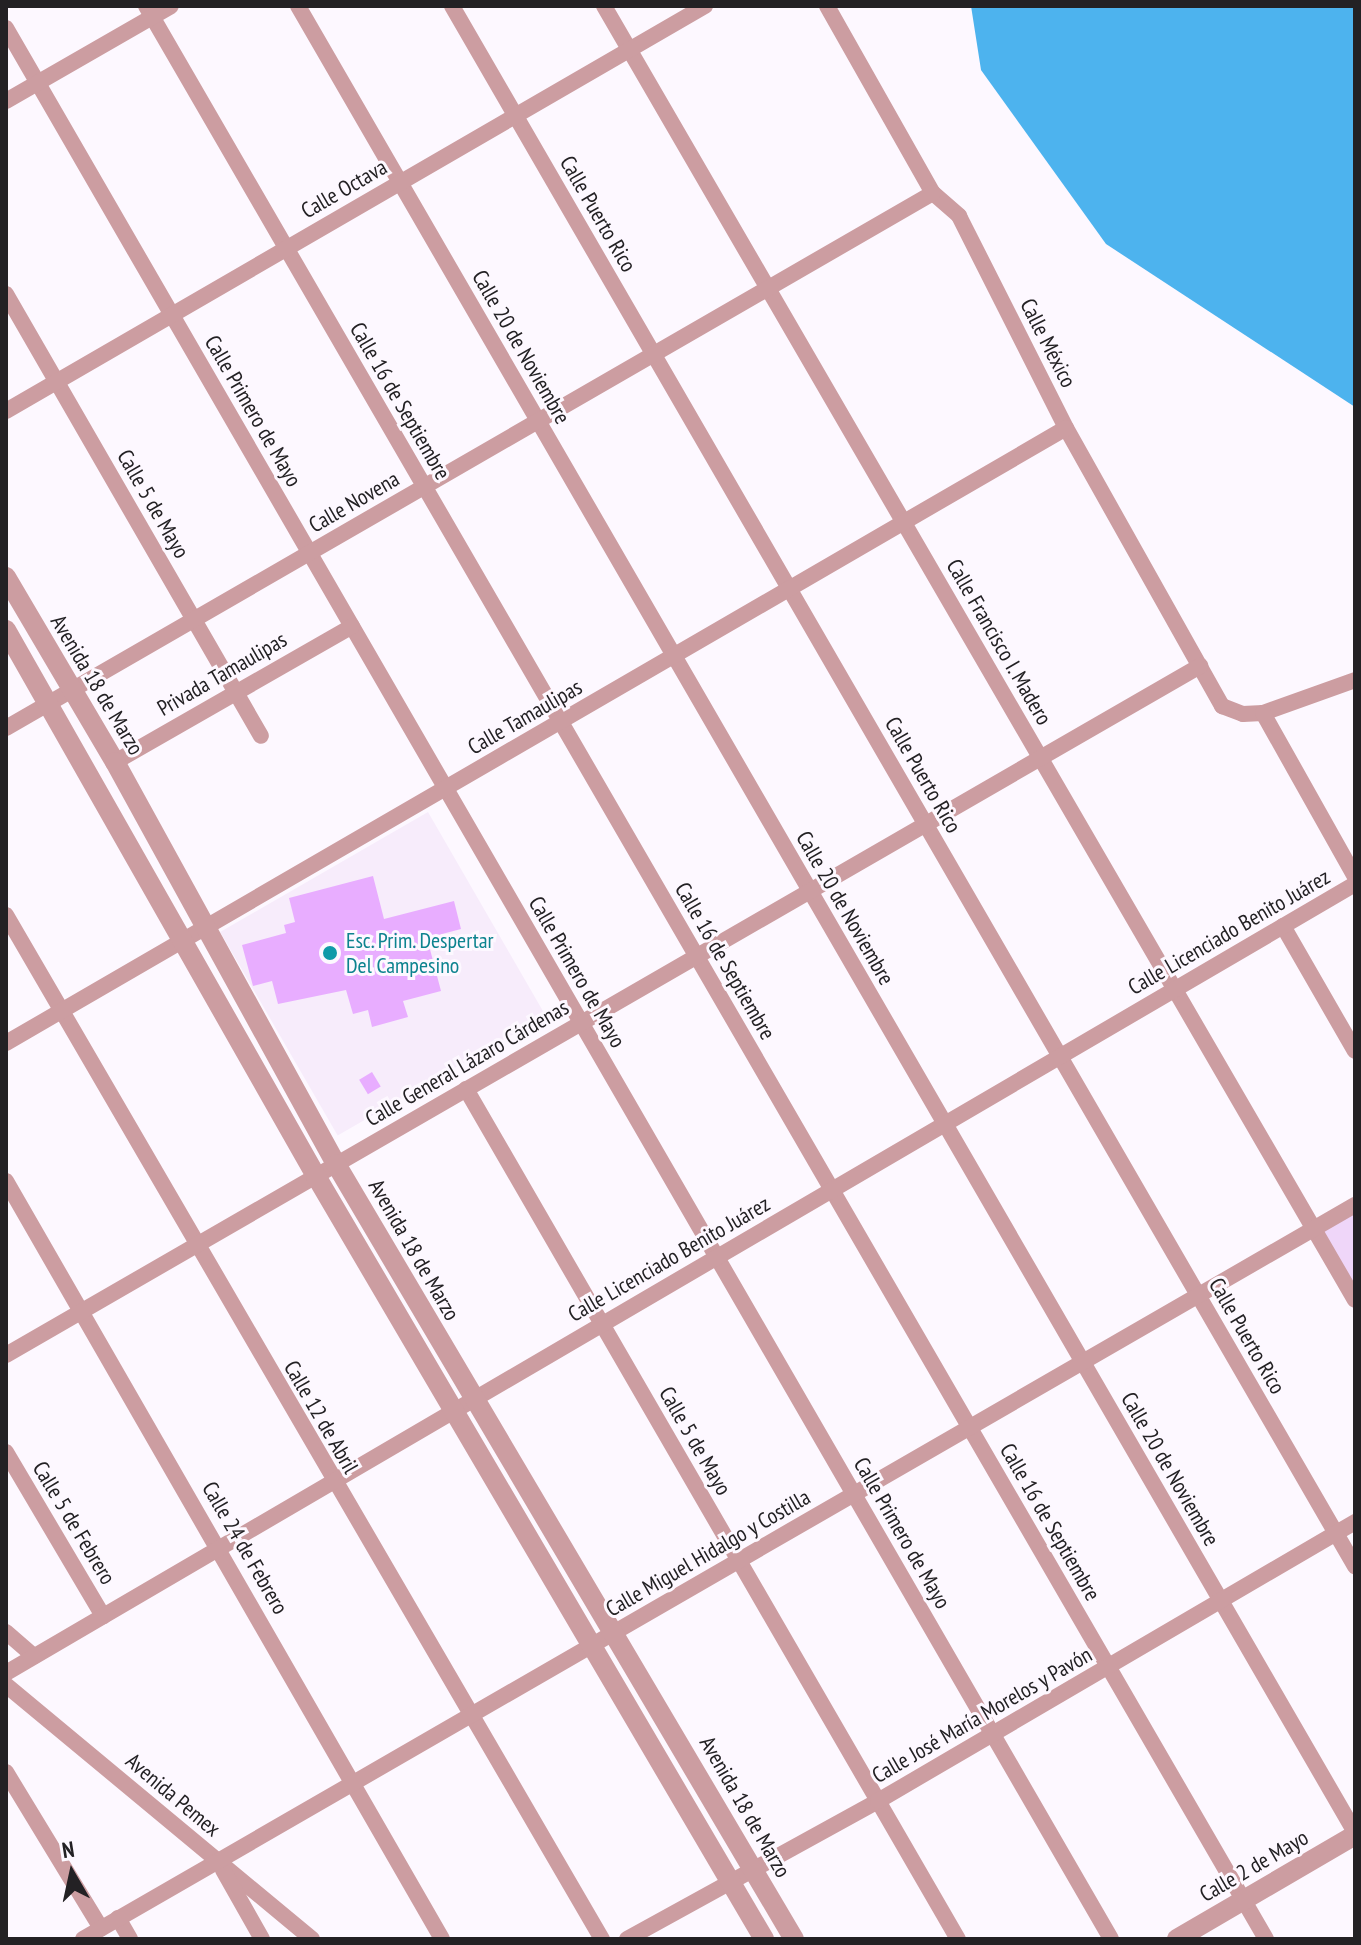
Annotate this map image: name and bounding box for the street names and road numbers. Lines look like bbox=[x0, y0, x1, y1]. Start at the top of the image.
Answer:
street label: Calle Puerto Rico bbox=[554, 151, 642, 277]
street label: Calle Octava bbox=[296, 154, 392, 224]
street label: Calle 20 de Noviembre bbox=[466, 266, 576, 428]
street label: Calle México bbox=[1014, 294, 1082, 392]
street label: Calle 16 de Septiembre bbox=[344, 318, 456, 484]
street label: Calle Primero de Mayo bbox=[199, 331, 307, 491]
street label: Calle 5 de Mayo bbox=[111, 445, 195, 563]
street label: Calle Novena bbox=[304, 466, 404, 538]
street label: Calle Francisco I. Madero bbox=[940, 554, 1058, 730]
street label: Avenida 18 de Marzo bbox=[45, 610, 149, 760]
street label: Privada Tamaulipas bbox=[152, 626, 292, 722]
street label: Calle Tamaulipas bbox=[463, 674, 587, 760]
street label: Calle Puerto Rico bbox=[879, 712, 967, 838]
street label: Calle 20 de Noviembre bbox=[790, 827, 900, 989]
street label: Calle Licenciado Benito Juárez bbox=[1124, 864, 1334, 1000]
street label: Calle 16 de Septiembre bbox=[669, 878, 781, 1044]
street label: Calle Primero de Mayo bbox=[523, 892, 631, 1052]
street label: Calle General Lázaro Cárdenas bbox=[361, 994, 573, 1132]
street label: Avenida 18 de Marzo bbox=[363, 1175, 465, 1325]
street label: Calle Licenciado Benito Juárez bbox=[564, 1191, 774, 1327]
street label: Calle Puerto Rico bbox=[1203, 1273, 1291, 1399]
street label: Calle 12 de Abril bbox=[278, 1356, 364, 1478]
street label: Calle 5 de Mayo bbox=[653, 1382, 737, 1500]
street label: Calle 20 de Noviembre bbox=[1115, 1388, 1225, 1550]
street label: Calle 16 de Septiembre bbox=[994, 1439, 1106, 1605]
street label: Calle Primero de Mayo bbox=[848, 1453, 956, 1613]
street label: Calle 5 de Febrero bbox=[27, 1457, 121, 1589]
street label: Calle 24 de Febrero bbox=[196, 1477, 294, 1619]
street label: Calle Miguel Hidalgo y Costilla bbox=[601, 1484, 815, 1622]
street label: Calle José María Morelos y Pavón bbox=[867, 1641, 1097, 1789]
street label: Avenida 18 de Marzo bbox=[694, 1732, 796, 1882]
street label: Avenida Pemex bbox=[120, 1748, 226, 1842]
street label: Calle 2 de Mayo bbox=[1195, 1824, 1313, 1908]

